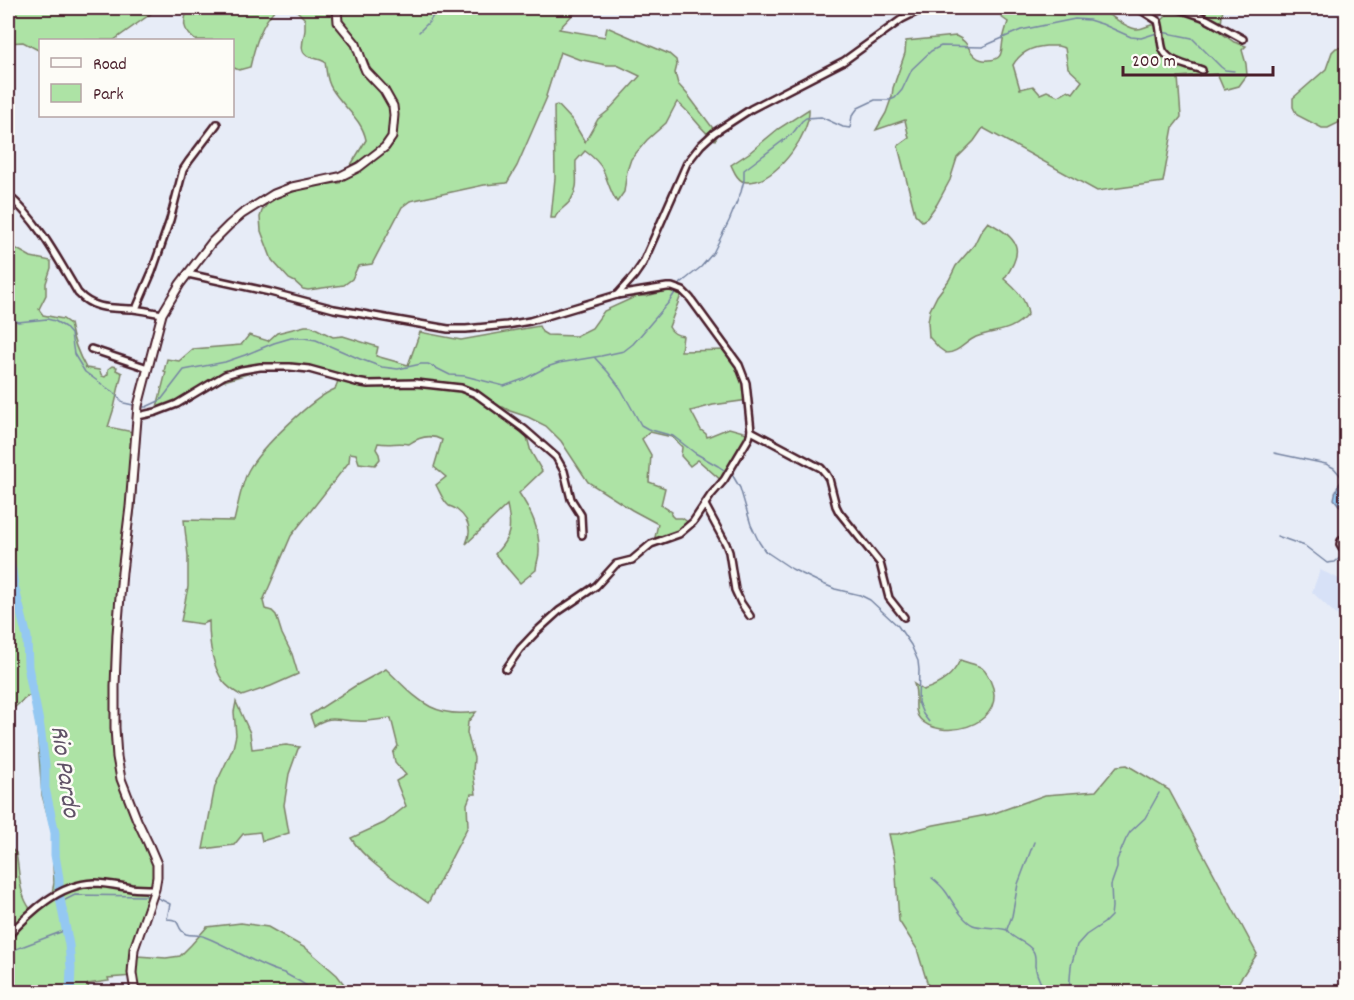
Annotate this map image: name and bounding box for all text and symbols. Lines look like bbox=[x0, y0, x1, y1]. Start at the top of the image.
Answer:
legend bbox=[39, 39, 234, 117]
scale bar bbox=[1123, 39, 1273, 77]
text: 200 m bbox=[1132, 50, 1176, 75]
text: Road bbox=[93, 53, 127, 78]
text: Park bbox=[93, 83, 124, 108]
water label: Rio Pardo bbox=[39, 723, 88, 821]

